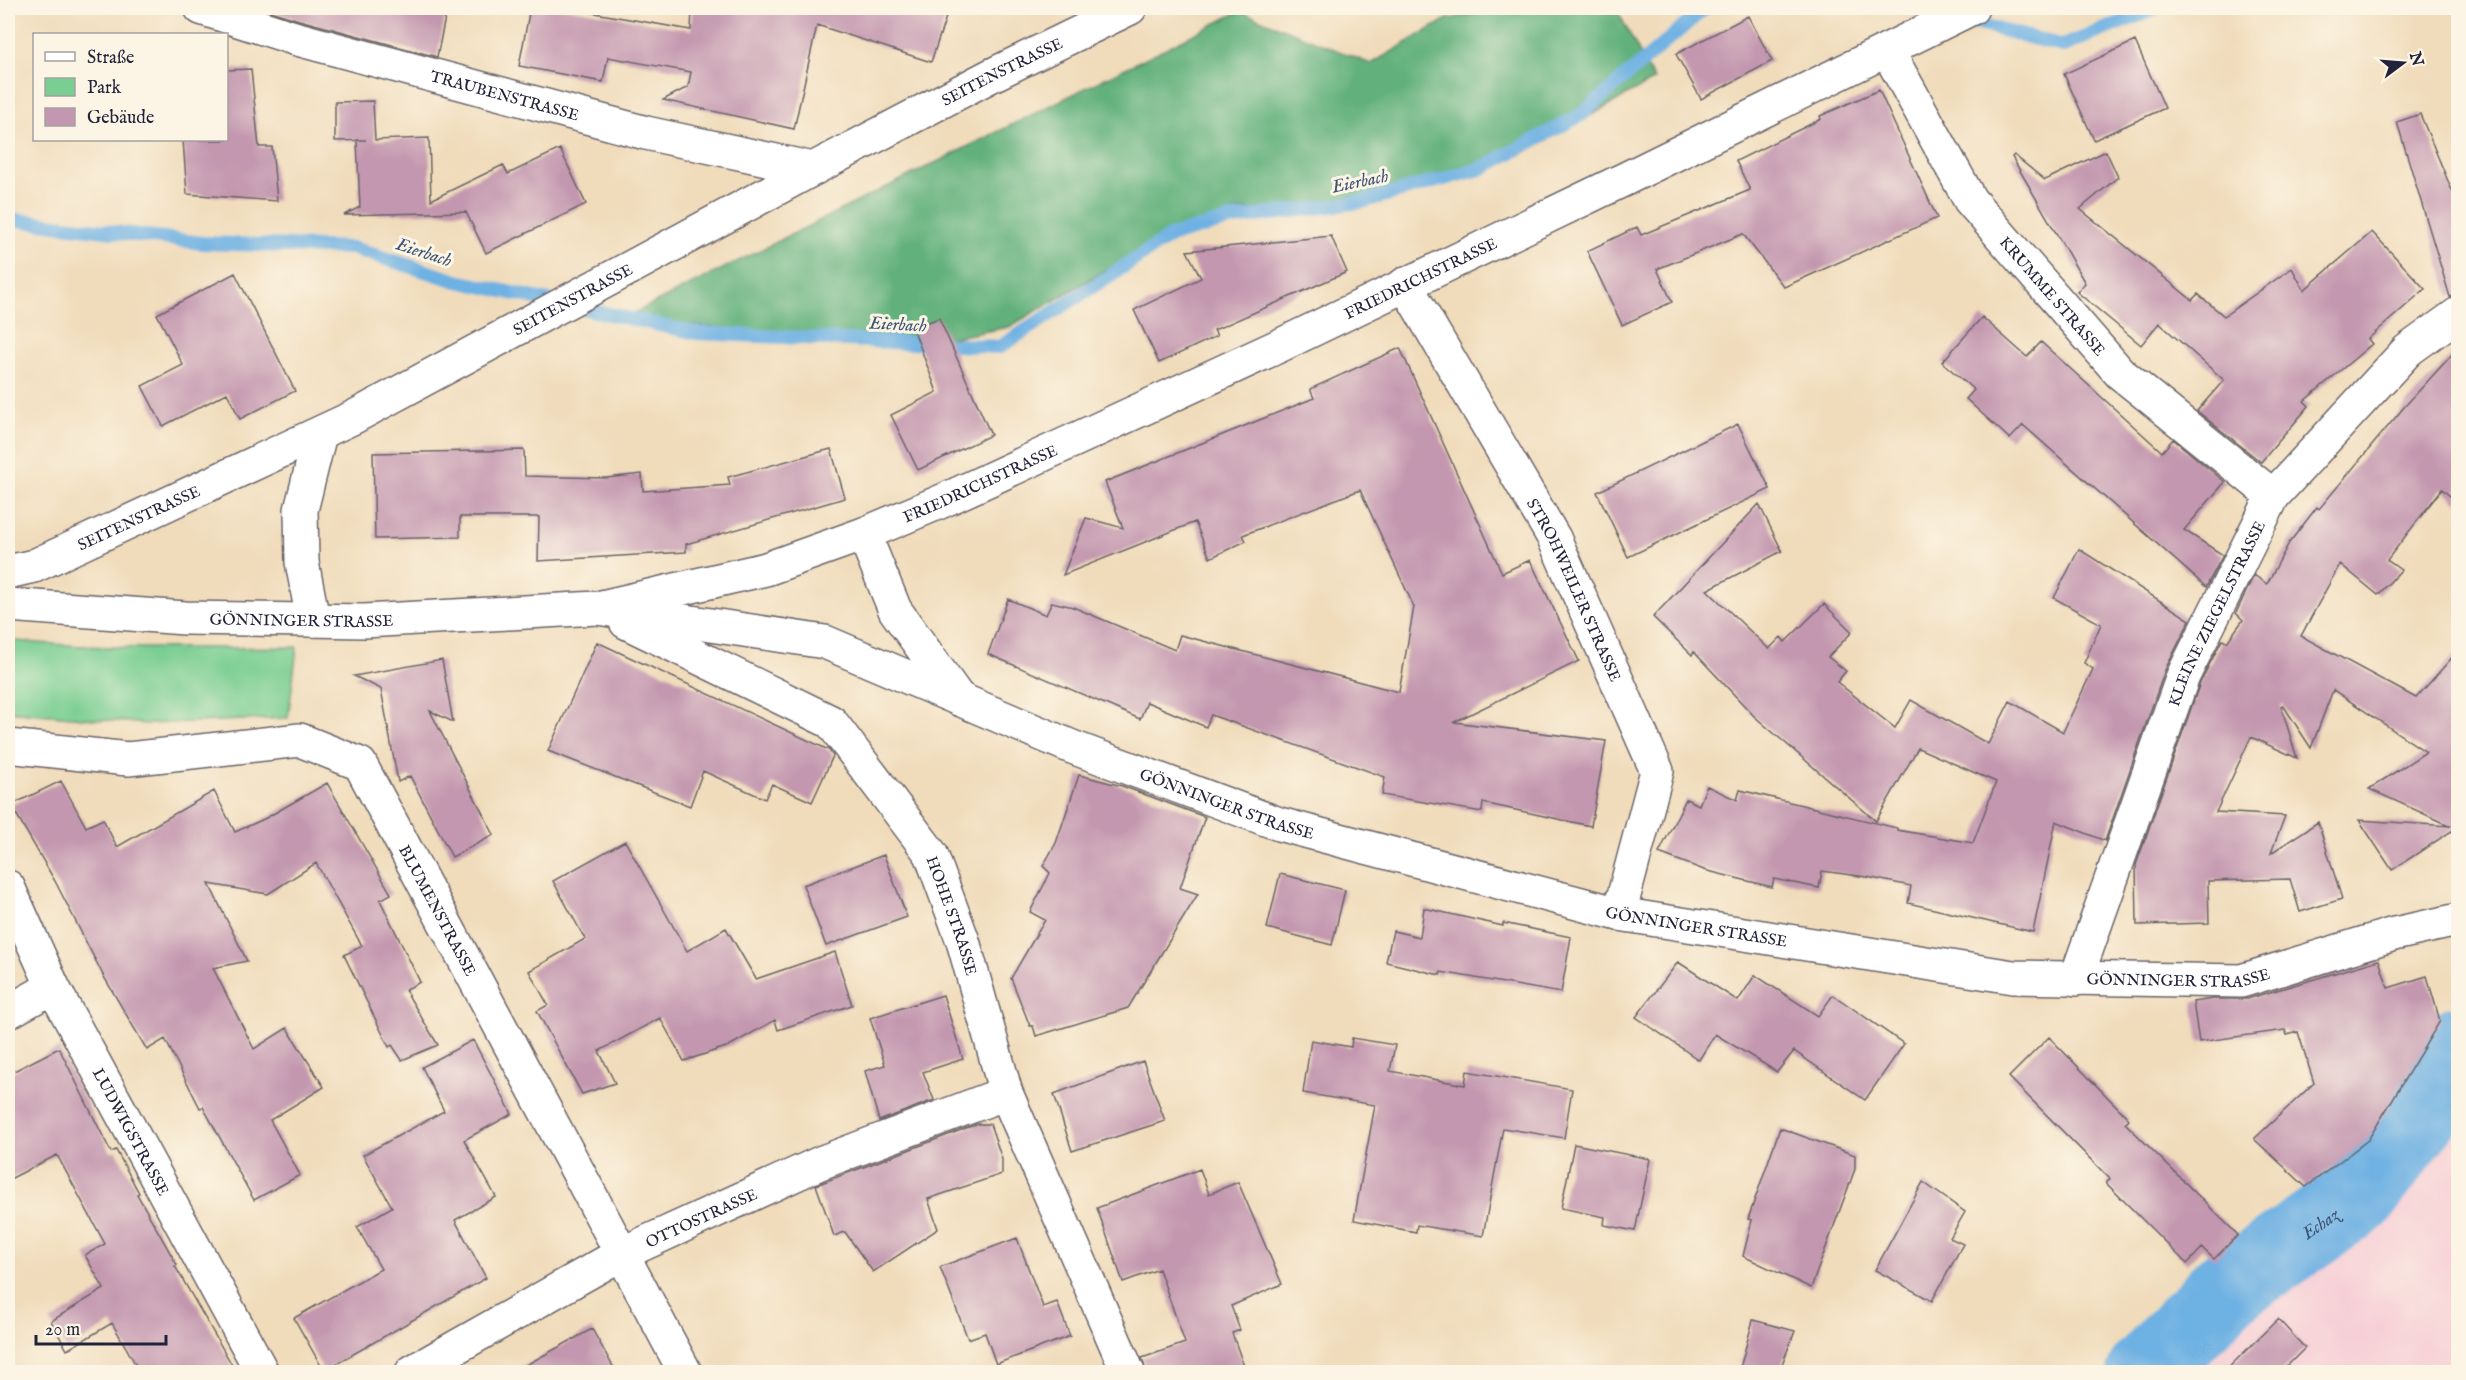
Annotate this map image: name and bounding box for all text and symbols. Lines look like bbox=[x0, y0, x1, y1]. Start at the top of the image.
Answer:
legend bbox=[33, 33, 228, 141]
north arrow bbox=[2373, 33, 2433, 93]
street label: SEITENSTRASSE bbox=[939, 34, 1066, 112]
text: Straße bbox=[87, 47, 134, 70]
text: N bbox=[2404, 49, 2427, 69]
street label: TRAUBENSTRASSE bbox=[428, 67, 581, 126]
text: Park bbox=[87, 77, 122, 100]
text: Gebäude bbox=[87, 107, 154, 130]
water label: Eierbach bbox=[1329, 165, 1391, 200]
water label: Eierbach bbox=[392, 233, 455, 273]
street label: KRUMME STRASSE bbox=[1994, 233, 2109, 361]
street label: FRIEDRICHSTRASSE bbox=[1342, 234, 1501, 325]
street label: SEITENSTRASSE bbox=[510, 260, 637, 341]
water label: Eierbach bbox=[868, 312, 928, 339]
street label: FRIEDRICHSTRASSE bbox=[901, 441, 1061, 528]
street label: SEITENSTRASSE bbox=[75, 482, 204, 556]
street label: STROHWEILER STRASSE bbox=[1521, 496, 1624, 685]
street label: KLEINE ZIEGELSTRASSE bbox=[2165, 518, 2271, 710]
street label: GÖNNINGER STRASSE bbox=[209, 610, 394, 633]
street label: GÖNNINGER STRASSE bbox=[1136, 765, 1316, 845]
street label: BLUMENSTRASSE bbox=[393, 842, 479, 980]
street label: HOHE STRASSE bbox=[921, 854, 980, 978]
street label: GÖNNINGER STRASSE bbox=[1603, 903, 1788, 953]
street label: GÖNNINGER STRASSE bbox=[2086, 965, 2273, 993]
street label: LUDWIGSTRASSE bbox=[87, 1065, 172, 1200]
street label: OTTOSTRASSE bbox=[643, 1185, 761, 1253]
water label: Echaz bbox=[2297, 1203, 2346, 1246]
scale bar bbox=[36, 1308, 166, 1346]
text: 20 m bbox=[45, 1319, 80, 1342]

